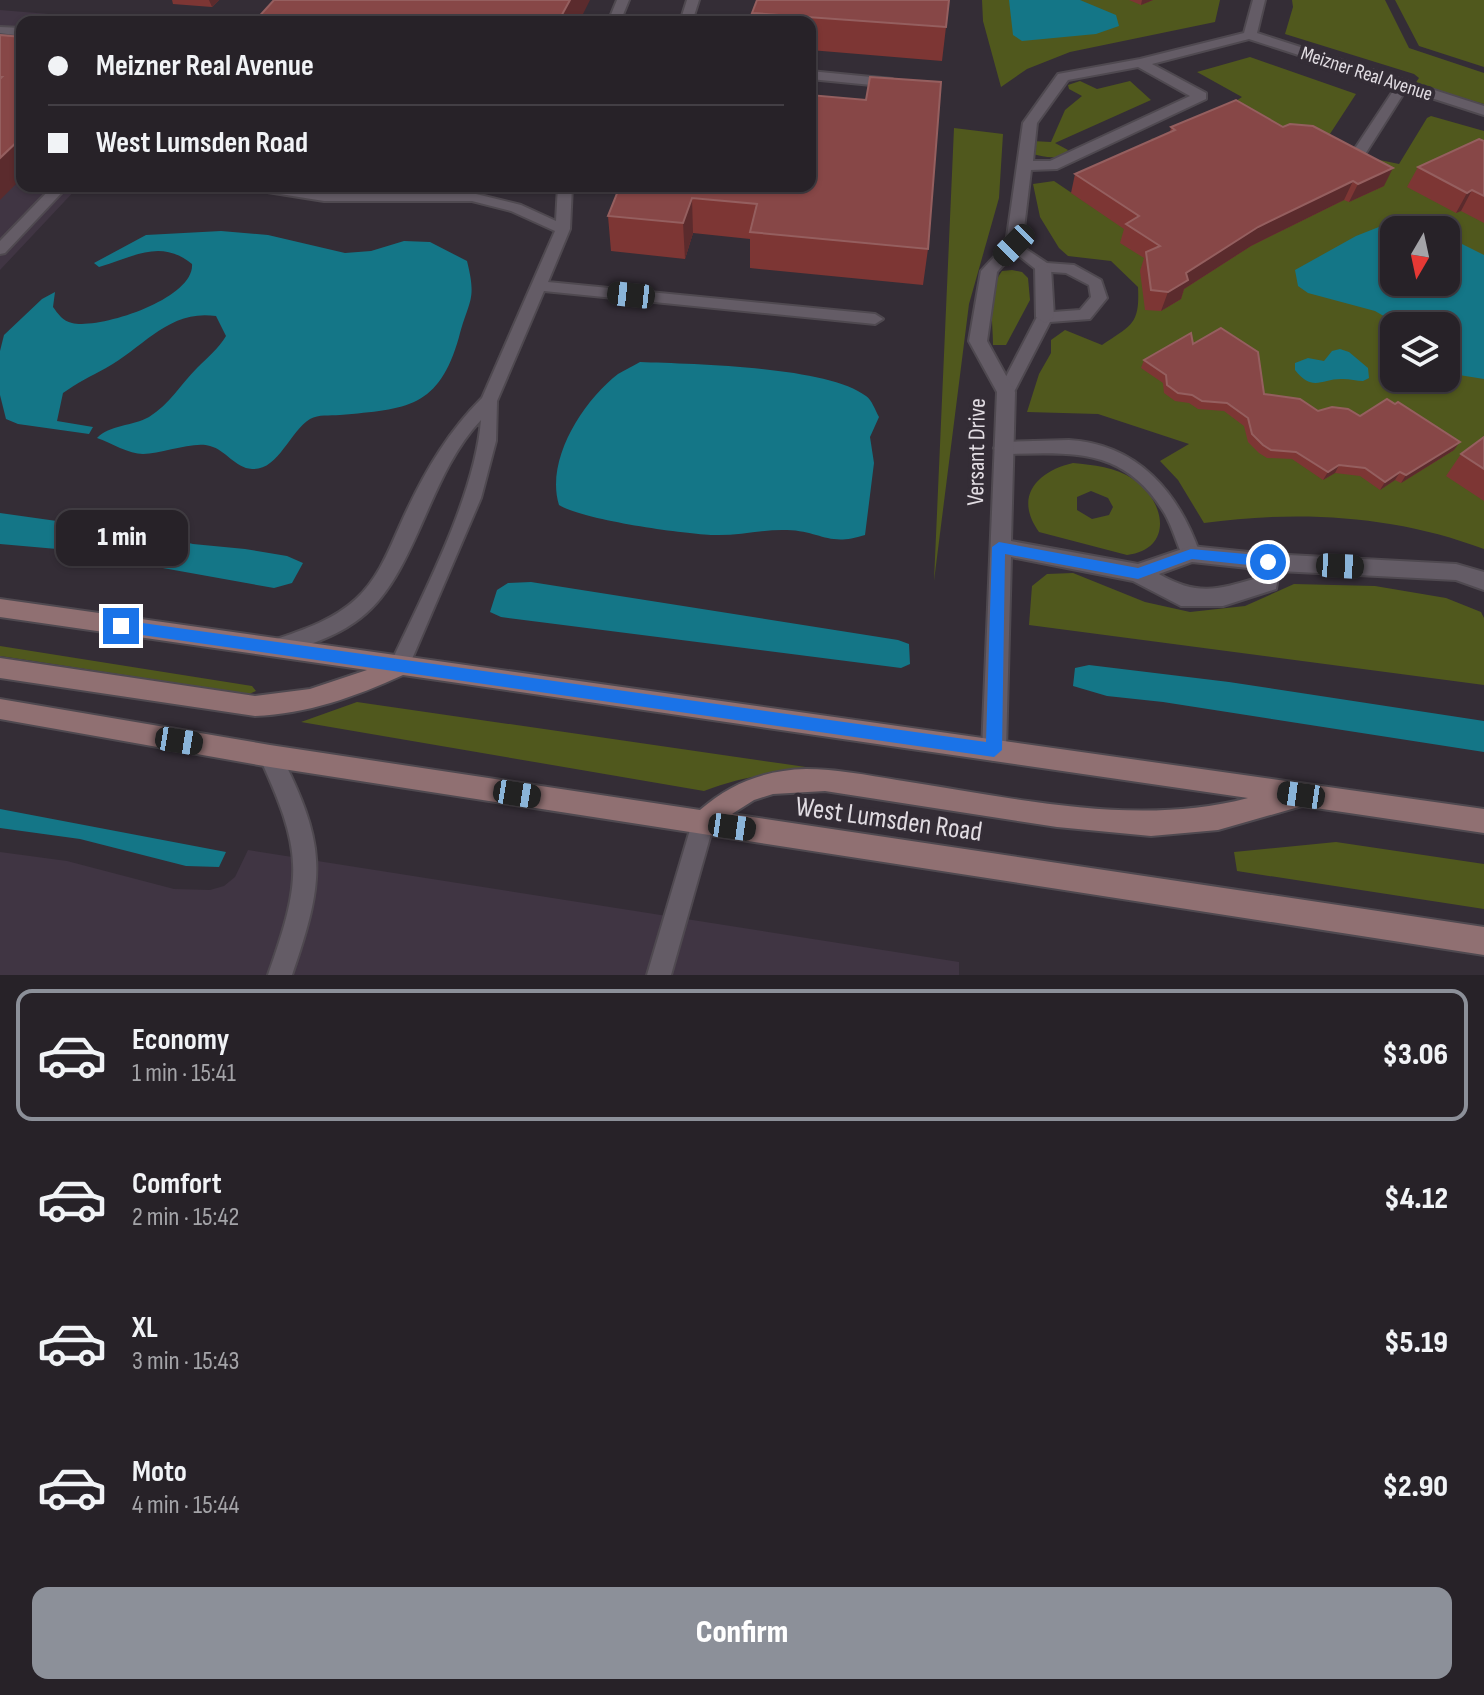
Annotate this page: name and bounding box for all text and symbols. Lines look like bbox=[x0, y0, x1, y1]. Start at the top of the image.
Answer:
street label: Meizner Real Avenue bbox=[1298, 41, 1435, 107]
text: Meizner Real Avenue bbox=[96, 48, 314, 84]
text: West Lumsden Road bbox=[96, 125, 308, 161]
north arrow bbox=[1380, 216, 1460, 296]
map controls bbox=[1380, 216, 1460, 392]
car bbox=[989, 220, 1039, 270]
car bbox=[606, 281, 656, 309]
button: layers bbox=[1380, 312, 1460, 392]
street label: Versant Drive bbox=[961, 398, 992, 506]
callout: 1 min bbox=[55, 510, 187, 566]
text: 1 min bbox=[97, 522, 147, 553]
route start bbox=[1250, 544, 1286, 580]
car bbox=[1315, 553, 1365, 579]
route end bbox=[103, 608, 139, 644]
car bbox=[153, 725, 205, 757]
car bbox=[491, 778, 543, 810]
car bbox=[1276, 780, 1326, 810]
street label: West Lumsden Road bbox=[793, 790, 984, 849]
car bbox=[707, 812, 757, 842]
icon: car bbox=[36, 1019, 108, 1091]
text: Economy bbox=[132, 1022, 229, 1058]
text: $3.06 bbox=[1383, 1037, 1448, 1073]
text: 1 min · 15:41 bbox=[132, 1058, 236, 1089]
icon: car bbox=[36, 1163, 108, 1235]
text: Comfort bbox=[132, 1166, 222, 1202]
text: $4.12 bbox=[1384, 1181, 1448, 1217]
text: 2 min · 15:42 bbox=[132, 1202, 239, 1233]
icon: car bbox=[36, 1307, 108, 1379]
text: XL bbox=[132, 1310, 158, 1346]
text: $5.19 bbox=[1384, 1325, 1448, 1361]
text: 3 min · 15:43 bbox=[132, 1346, 239, 1377]
icon: car bbox=[36, 1451, 108, 1523]
text: Moto bbox=[132, 1454, 187, 1490]
text: $2.90 bbox=[1383, 1469, 1448, 1505]
text: 4 min · 15:44 bbox=[132, 1490, 239, 1521]
button: Confirm bbox=[32, 1587, 1452, 1679]

